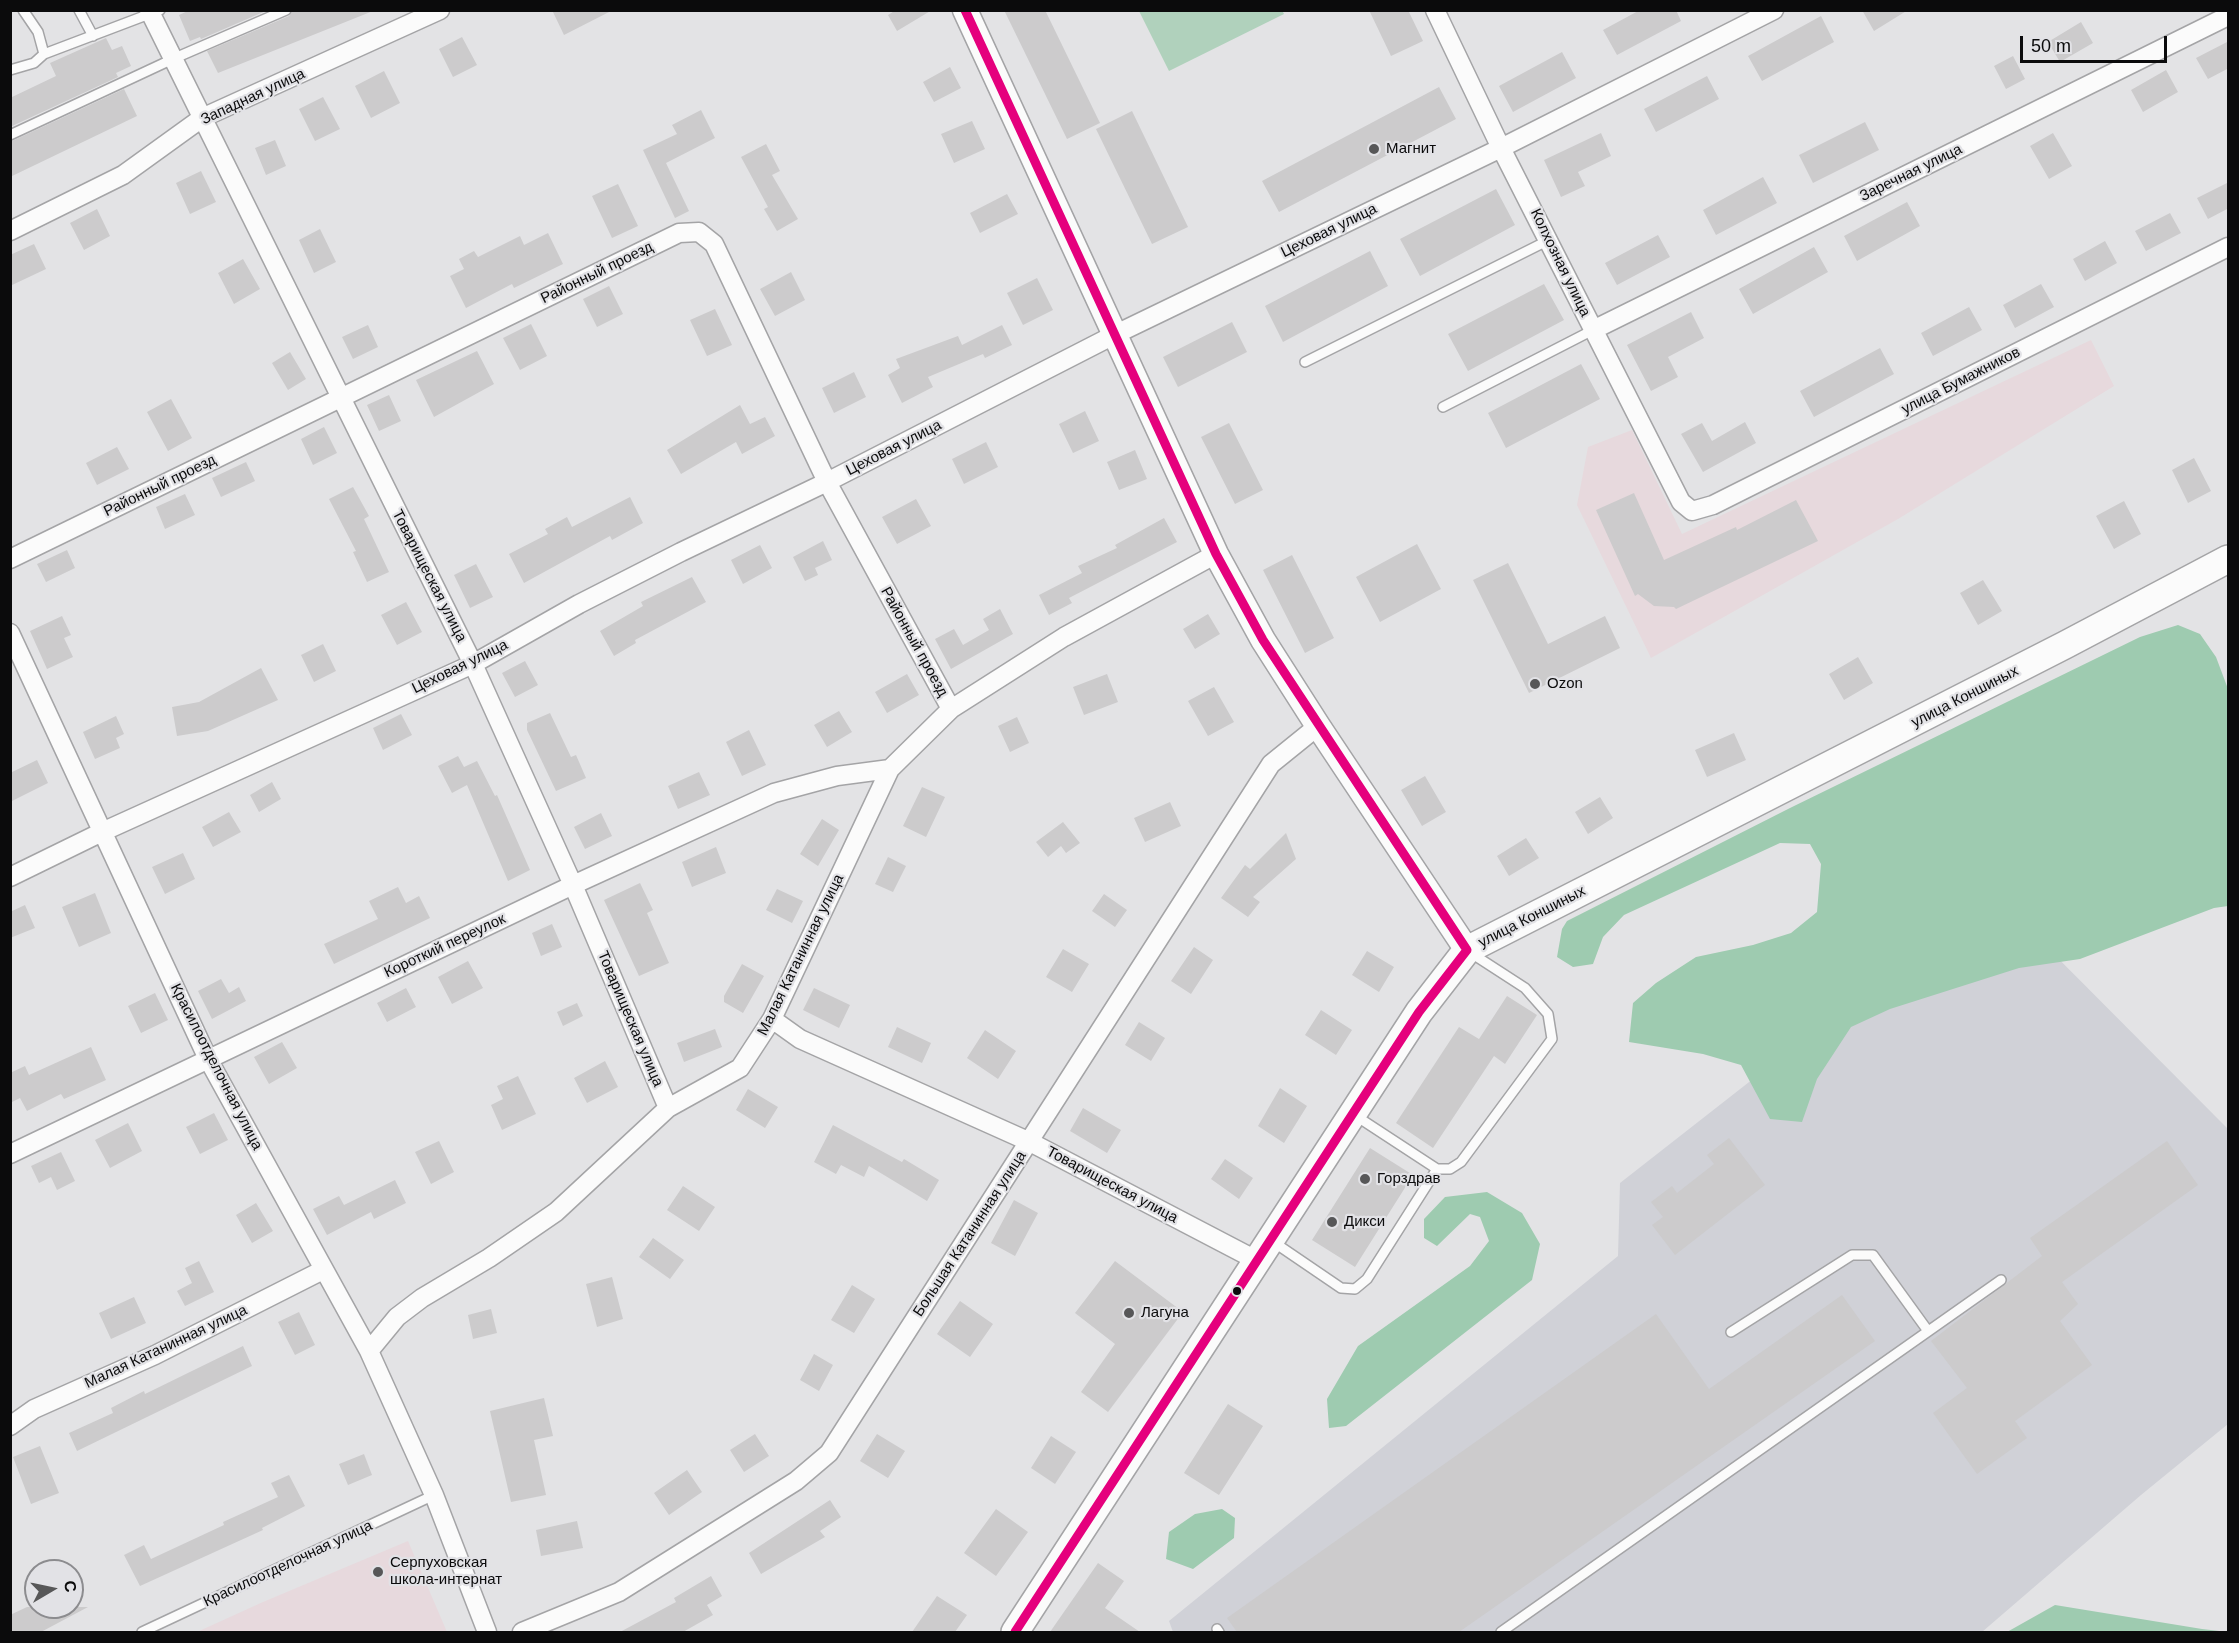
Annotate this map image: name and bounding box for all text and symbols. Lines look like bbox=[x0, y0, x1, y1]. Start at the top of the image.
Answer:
scale bar bbox=[2023, 24, 2170, 62]
text: 50 m bbox=[2031, 36, 2071, 56]
street label: Западная улица bbox=[198, 65, 308, 129]
place label: Магнит bbox=[1386, 140, 1436, 158]
street label: Заречная улица bbox=[1857, 140, 1965, 206]
marker: Магнит bbox=[1367, 142, 1381, 156]
street label: Цеховая улица bbox=[1278, 200, 1380, 262]
street label: Колхозная улица bbox=[1526, 206, 1594, 320]
street label: Районный проезд bbox=[538, 238, 656, 308]
street label: улица Бумажников bbox=[1899, 343, 2023, 419]
street label: Цеховая улица bbox=[843, 416, 945, 480]
street label: Районный проезд bbox=[101, 451, 219, 521]
street label: Товарищеская улица bbox=[388, 507, 470, 645]
street label: Районный проезд bbox=[876, 584, 952, 700]
street label: Цеховая улица bbox=[409, 636, 511, 698]
street label: улица Коншиных bbox=[1908, 662, 2022, 732]
place label: Ozon bbox=[1547, 675, 1583, 693]
marker: Ozon bbox=[1528, 677, 1542, 691]
street label: Малая Катанинная улица bbox=[754, 871, 848, 1039]
street label: улица Коншиных bbox=[1475, 882, 1589, 952]
street label: Короткий переулок bbox=[381, 910, 509, 982]
street label: Товарищеская улица bbox=[593, 948, 667, 1090]
street label: Красилоотделочная улица bbox=[166, 981, 266, 1153]
street label: Товарищеская улица bbox=[1043, 1143, 1181, 1227]
street label: Большая Катанинная улица bbox=[910, 1148, 1030, 1320]
place label: Горздрав bbox=[1377, 1170, 1441, 1188]
marker: Горздрав bbox=[1358, 1172, 1372, 1186]
place label: Дикси bbox=[1344, 1213, 1385, 1231]
marker: Дикси bbox=[1325, 1215, 1339, 1229]
unlabelled marker bbox=[1231, 1285, 1243, 1297]
street label: Малая Катанинная улица bbox=[82, 1301, 250, 1393]
place label: Лагуна bbox=[1141, 1304, 1189, 1322]
marker: Лагуна bbox=[1122, 1306, 1136, 1320]
street label: Красилоотделочная улица bbox=[201, 1517, 375, 1611]
place label: Серпуховская школа-интернат bbox=[390, 1554, 502, 1589]
north arrow bbox=[24, 1559, 84, 1619]
marker: Серпуховская школа-интернат bbox=[371, 1565, 385, 1579]
text: С bbox=[61, 1579, 80, 1593]

